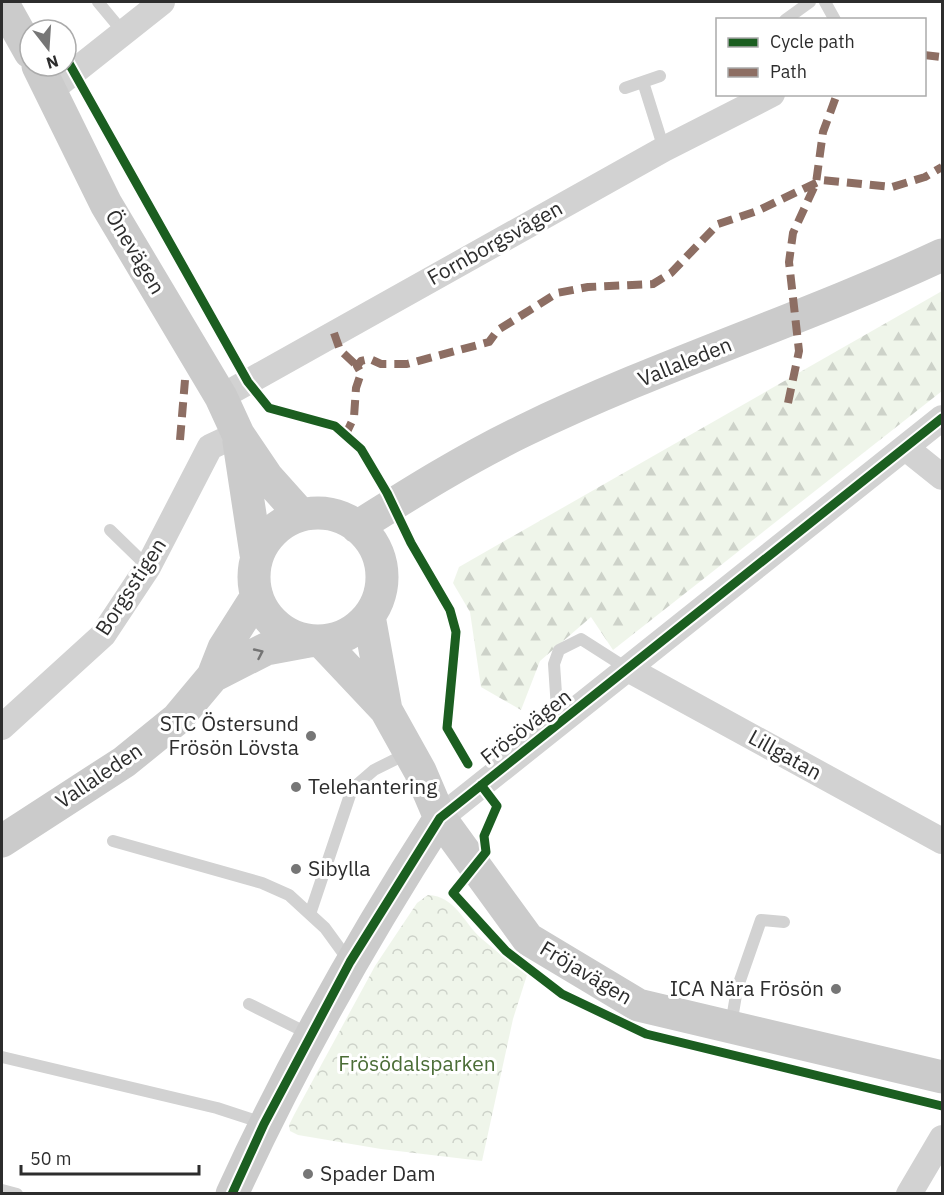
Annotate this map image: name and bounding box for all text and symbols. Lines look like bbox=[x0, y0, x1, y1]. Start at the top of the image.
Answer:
north arrow bbox=[18, 18, 78, 78]
legend bbox=[716, 18, 926, 96]
text: Cycle path bbox=[770, 30, 855, 53]
text: N bbox=[44, 51, 61, 74]
text: Path bbox=[770, 60, 807, 83]
street label: Fornborgsvägen bbox=[422, 193, 567, 291]
street label: Önevägen bbox=[100, 204, 172, 299]
street label: Vallaleden bbox=[634, 330, 736, 393]
street label: Borgsstigen bbox=[88, 532, 172, 641]
one-way arrow bbox=[253, 648, 264, 660]
street label: Frösövägen bbox=[474, 682, 577, 771]
place label: STC Östersund Frösön Lövsta bbox=[160, 709, 299, 761]
street label: Lillgatan bbox=[744, 723, 827, 786]
marker: STC Östersund Frösön Lövsta bbox=[304, 729, 318, 743]
street label: Vallaleden bbox=[50, 736, 147, 814]
place label: Telehantering bbox=[308, 772, 437, 800]
marker: Telehantering bbox=[289, 780, 303, 794]
place label: Sibylla bbox=[308, 854, 371, 882]
marker: Sibylla bbox=[289, 862, 303, 876]
street label: Fröjavägen bbox=[535, 934, 638, 1011]
place label: ICA Nära Frösön bbox=[670, 974, 824, 1002]
marker: ICA Nära Frösön bbox=[829, 982, 843, 996]
park label: Frösödalsparken bbox=[338, 1049, 496, 1077]
scale bar bbox=[21, 1138, 200, 1176]
text: 50 m bbox=[30, 1147, 72, 1170]
place label: Spader Dam bbox=[320, 1159, 436, 1187]
marker: Spader Dam bbox=[301, 1167, 315, 1181]

